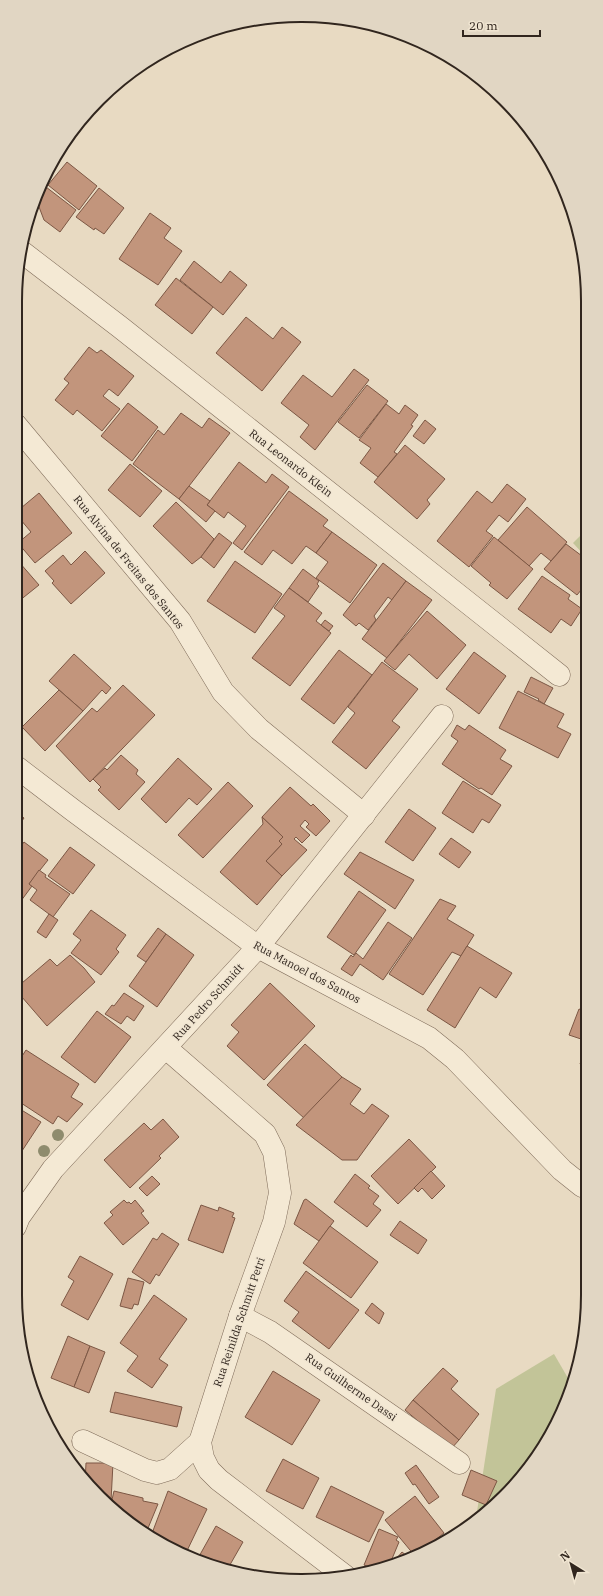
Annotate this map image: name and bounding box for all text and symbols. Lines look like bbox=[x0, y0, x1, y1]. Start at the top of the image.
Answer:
scale bar bbox=[463, 12, 540, 38]
text: 20 m bbox=[469, 18, 498, 33]
street label: Rua Leonardo Klein bbox=[246, 426, 336, 500]
street label: Rua Alvina de Freitas dos Santos bbox=[71, 492, 187, 632]
street label: Rua Manoel dos Santos bbox=[251, 938, 363, 1006]
street label: Rua Pedro Schmidt bbox=[170, 960, 246, 1044]
street label: Rua Reinilda Schmitt Petri bbox=[210, 1255, 268, 1389]
street label: Rua Guilherme Dassi bbox=[302, 1350, 400, 1424]
north arrow bbox=[551, 1544, 591, 1584]
text: N bbox=[557, 1548, 573, 1564]

